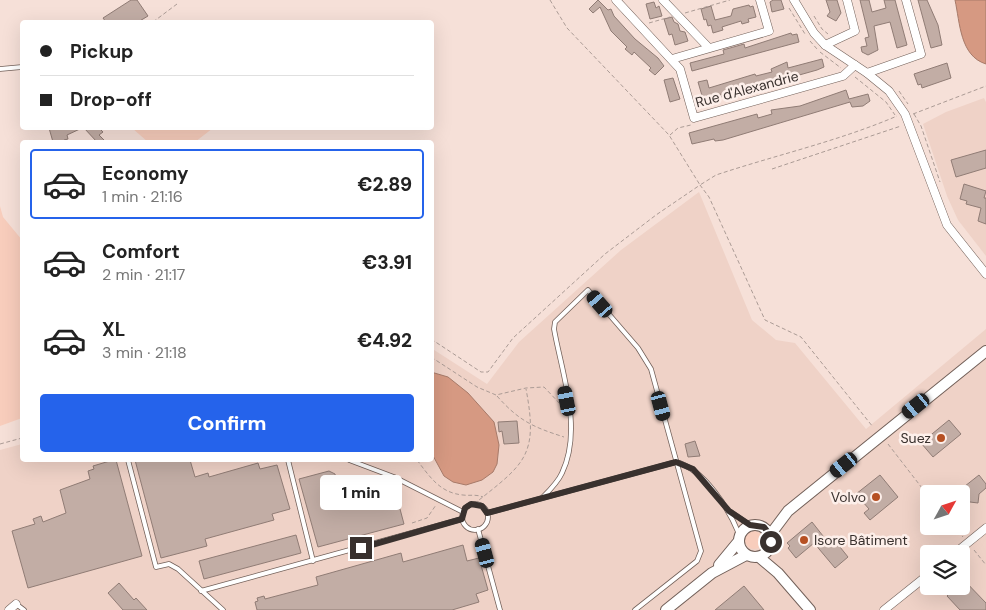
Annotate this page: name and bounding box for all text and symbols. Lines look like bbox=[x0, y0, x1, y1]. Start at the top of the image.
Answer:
text: Pickup bbox=[70, 39, 134, 64]
street label: Rue d'Alexandrie bbox=[693, 67, 801, 111]
text: Drop-off bbox=[70, 87, 152, 112]
text: Economy bbox=[102, 161, 189, 186]
icon: car bbox=[42, 162, 87, 207]
text: €2.89 bbox=[357, 172, 412, 197]
text: 1 min · 21:16 bbox=[102, 186, 183, 207]
text: Comfort bbox=[102, 239, 180, 264]
icon: car bbox=[42, 240, 87, 285]
text: €3.91 bbox=[362, 250, 412, 275]
text: 2 min · 21:17 bbox=[102, 264, 185, 285]
car bbox=[584, 288, 615, 320]
text: XL bbox=[102, 317, 125, 342]
icon: car bbox=[42, 318, 87, 363]
text: €4.92 bbox=[357, 328, 412, 353]
text: 3 min · 21:18 bbox=[102, 342, 187, 363]
car bbox=[556, 385, 577, 417]
car bbox=[649, 390, 672, 422]
car bbox=[899, 391, 932, 421]
button: Confirm bbox=[40, 394, 414, 452]
place label: Suez bbox=[900, 429, 931, 447]
marker: Suez bbox=[935, 432, 947, 444]
car bbox=[827, 450, 860, 480]
callout: 1 min bbox=[320, 476, 402, 510]
text: 1 min bbox=[341, 482, 381, 503]
north arrow bbox=[920, 485, 970, 535]
map controls bbox=[920, 485, 970, 595]
place label: Volvo bbox=[831, 488, 866, 506]
marker: Volvo bbox=[870, 491, 882, 503]
route start bbox=[760, 531, 782, 553]
place label: Isore Bâtiment bbox=[814, 531, 908, 549]
marker: Isore Bâtiment bbox=[798, 534, 810, 546]
route end bbox=[350, 537, 372, 559]
car bbox=[473, 537, 496, 569]
button: layers bbox=[920, 545, 970, 595]

